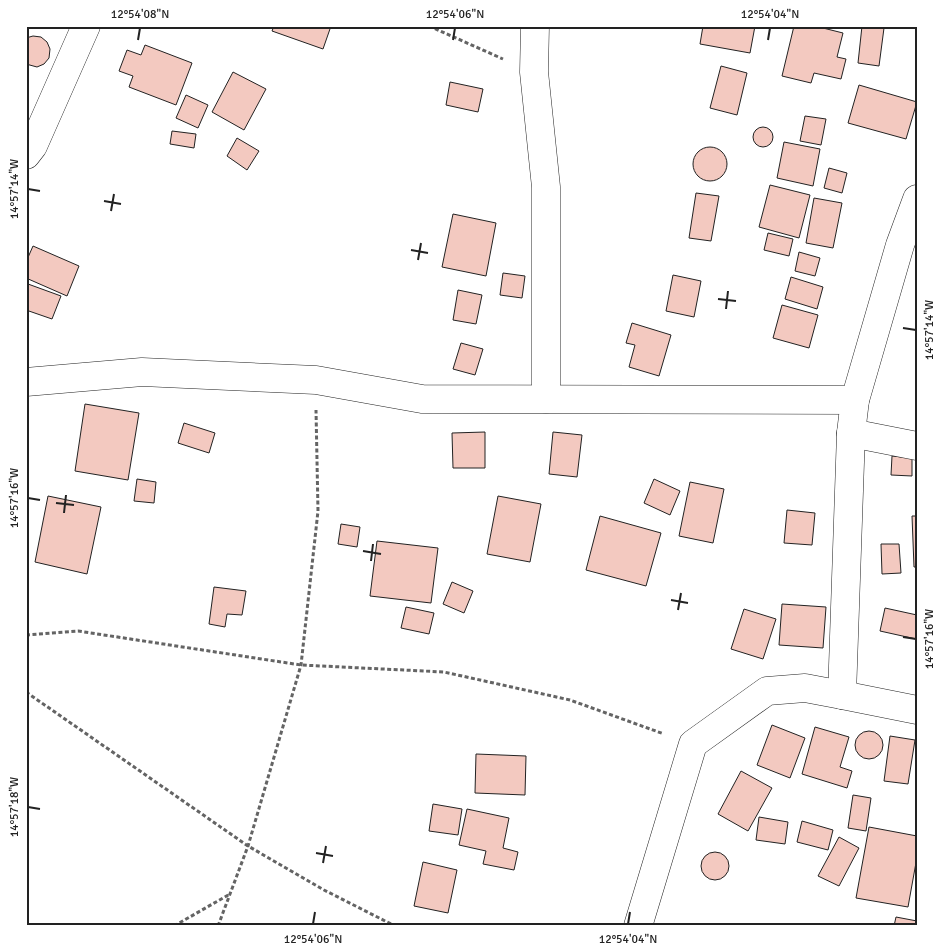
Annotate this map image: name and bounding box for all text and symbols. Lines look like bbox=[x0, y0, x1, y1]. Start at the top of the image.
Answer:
text: 12°54'08"N bbox=[111, 7, 169, 22]
text: 12°54'06"N bbox=[426, 7, 484, 22]
text: 12°54'04"N bbox=[741, 7, 799, 22]
text: 14°57'14"W bbox=[7, 159, 22, 219]
text: 14°57'14"W bbox=[922, 300, 937, 360]
text: 14°57'16"W bbox=[7, 468, 22, 528]
text: 14°57'16"W bbox=[922, 609, 937, 669]
text: 14°57'18"W bbox=[7, 777, 22, 837]
text: 12°54'06"N bbox=[284, 932, 342, 947]
text: 12°54'04"N bbox=[599, 932, 657, 947]

